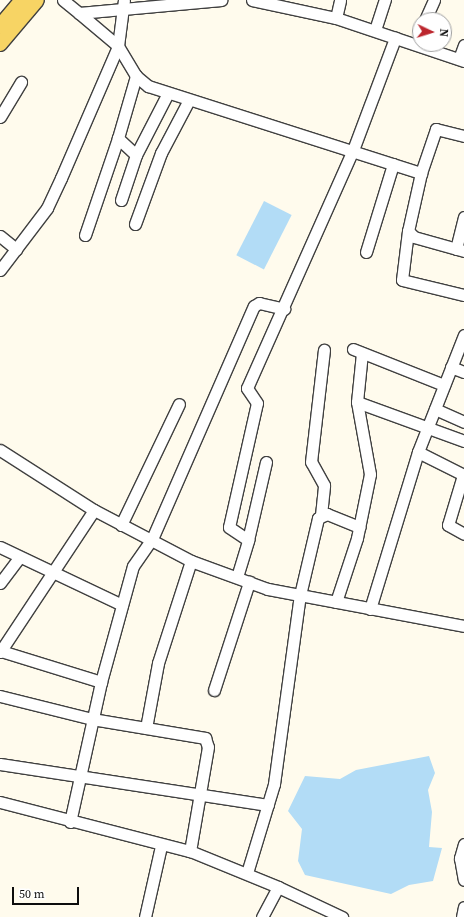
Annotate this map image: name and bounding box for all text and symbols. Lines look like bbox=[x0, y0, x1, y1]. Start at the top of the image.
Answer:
north arrow bbox=[412, 12, 452, 52]
text: N bbox=[436, 28, 451, 37]
scale bar bbox=[14, 879, 81, 905]
text: 50 m bbox=[19, 886, 45, 902]

